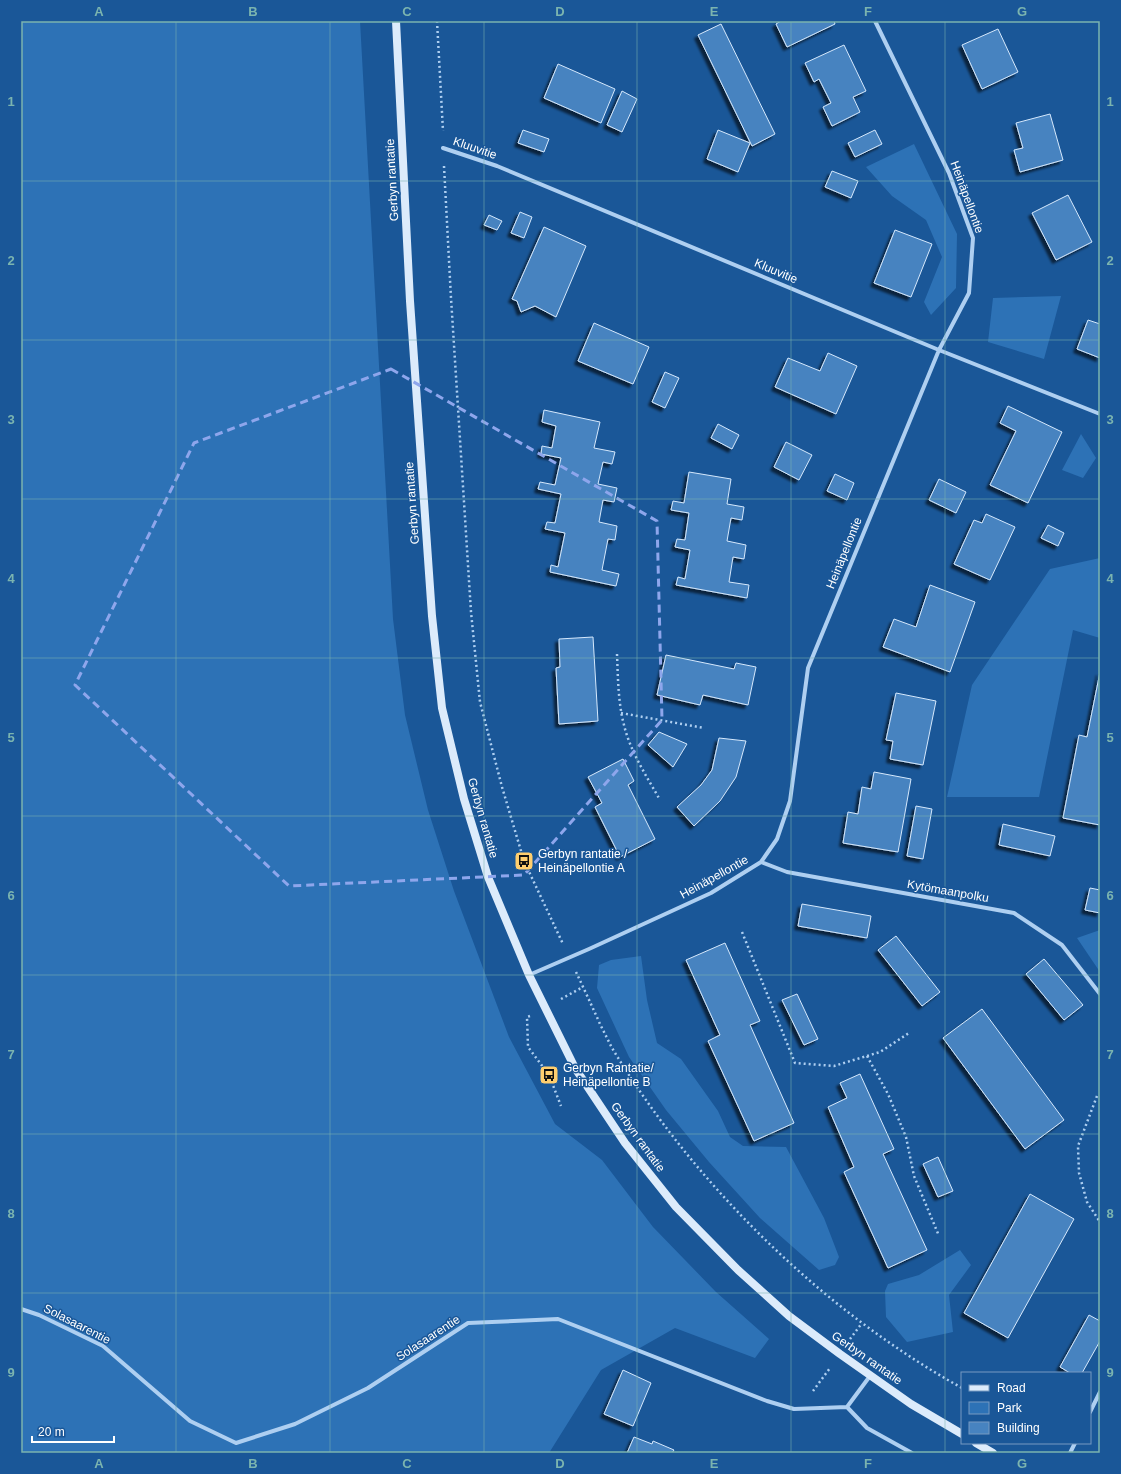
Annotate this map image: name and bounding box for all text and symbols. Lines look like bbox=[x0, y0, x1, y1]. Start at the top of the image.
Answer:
text: A bbox=[94, 4, 104, 19]
text: B bbox=[248, 4, 258, 19]
text: C bbox=[402, 4, 412, 19]
text: D bbox=[555, 4, 565, 19]
text: E bbox=[710, 4, 719, 19]
text: F bbox=[864, 4, 872, 19]
text: G bbox=[1017, 4, 1027, 19]
text: 1 bbox=[7, 94, 15, 109]
text: 1 bbox=[1106, 94, 1114, 109]
street label: Kluuvitie bbox=[451, 134, 499, 162]
street label: Gerbyn rantatie bbox=[383, 138, 401, 222]
street label: Heinäpellontie bbox=[947, 159, 987, 235]
text: 2 bbox=[7, 253, 15, 268]
text: 2 bbox=[1106, 253, 1114, 268]
street label: Kluuvitie bbox=[752, 256, 800, 286]
text: 3 bbox=[7, 412, 15, 427]
text: 3 bbox=[1106, 412, 1114, 427]
street label: Gerbyn rantatie bbox=[402, 461, 422, 545]
street label: Heinäpellontie bbox=[823, 515, 865, 591]
text: 4 bbox=[7, 571, 15, 586]
text: 4 bbox=[1106, 571, 1114, 586]
text: 5 bbox=[7, 730, 15, 745]
text: 5 bbox=[1106, 730, 1114, 745]
street label: Gerbyn rantatie bbox=[465, 776, 501, 860]
place label: Gerbyn rantatie / Heinäpellontie A bbox=[538, 847, 628, 875]
bus stop icon: Gerbyn rantatie / Heinäpellontie A bbox=[513, 850, 535, 872]
street label: Heinäpellontie bbox=[677, 852, 751, 902]
street label: Kytömaanpolku bbox=[906, 877, 990, 905]
text: 6 bbox=[7, 888, 15, 903]
text: 6 bbox=[1106, 888, 1114, 903]
text: 7 bbox=[7, 1047, 15, 1062]
text: 7 bbox=[1106, 1047, 1114, 1062]
place label: Gerbyn Rantatie/ Heinäpellontie B bbox=[563, 1061, 654, 1089]
bus stop icon: Gerbyn Rantatie/ Heinäpellontie B bbox=[538, 1064, 560, 1086]
street label: Gerbyn rantatie bbox=[608, 1099, 668, 1175]
text: 8 bbox=[7, 1206, 15, 1221]
text: 8 bbox=[1106, 1206, 1114, 1221]
street label: Solasaarentie bbox=[41, 1301, 113, 1347]
street label: Solasaarentie bbox=[393, 1312, 463, 1364]
street label: Gerbyn rantatie bbox=[829, 1329, 905, 1388]
text: 9 bbox=[7, 1365, 15, 1380]
text: 9 bbox=[1106, 1365, 1114, 1380]
legend bbox=[961, 1372, 1091, 1444]
text: Road bbox=[997, 1381, 1026, 1395]
text: Park bbox=[997, 1401, 1023, 1415]
scale bar bbox=[32, 1418, 114, 1444]
text: Building bbox=[997, 1421, 1040, 1435]
text: 20 m bbox=[38, 1425, 65, 1439]
text: A bbox=[94, 1456, 104, 1471]
text: B bbox=[248, 1456, 258, 1471]
text: C bbox=[402, 1456, 412, 1471]
text: D bbox=[555, 1456, 565, 1471]
text: E bbox=[710, 1456, 719, 1471]
text: F bbox=[864, 1456, 872, 1471]
text: G bbox=[1017, 1456, 1027, 1471]

